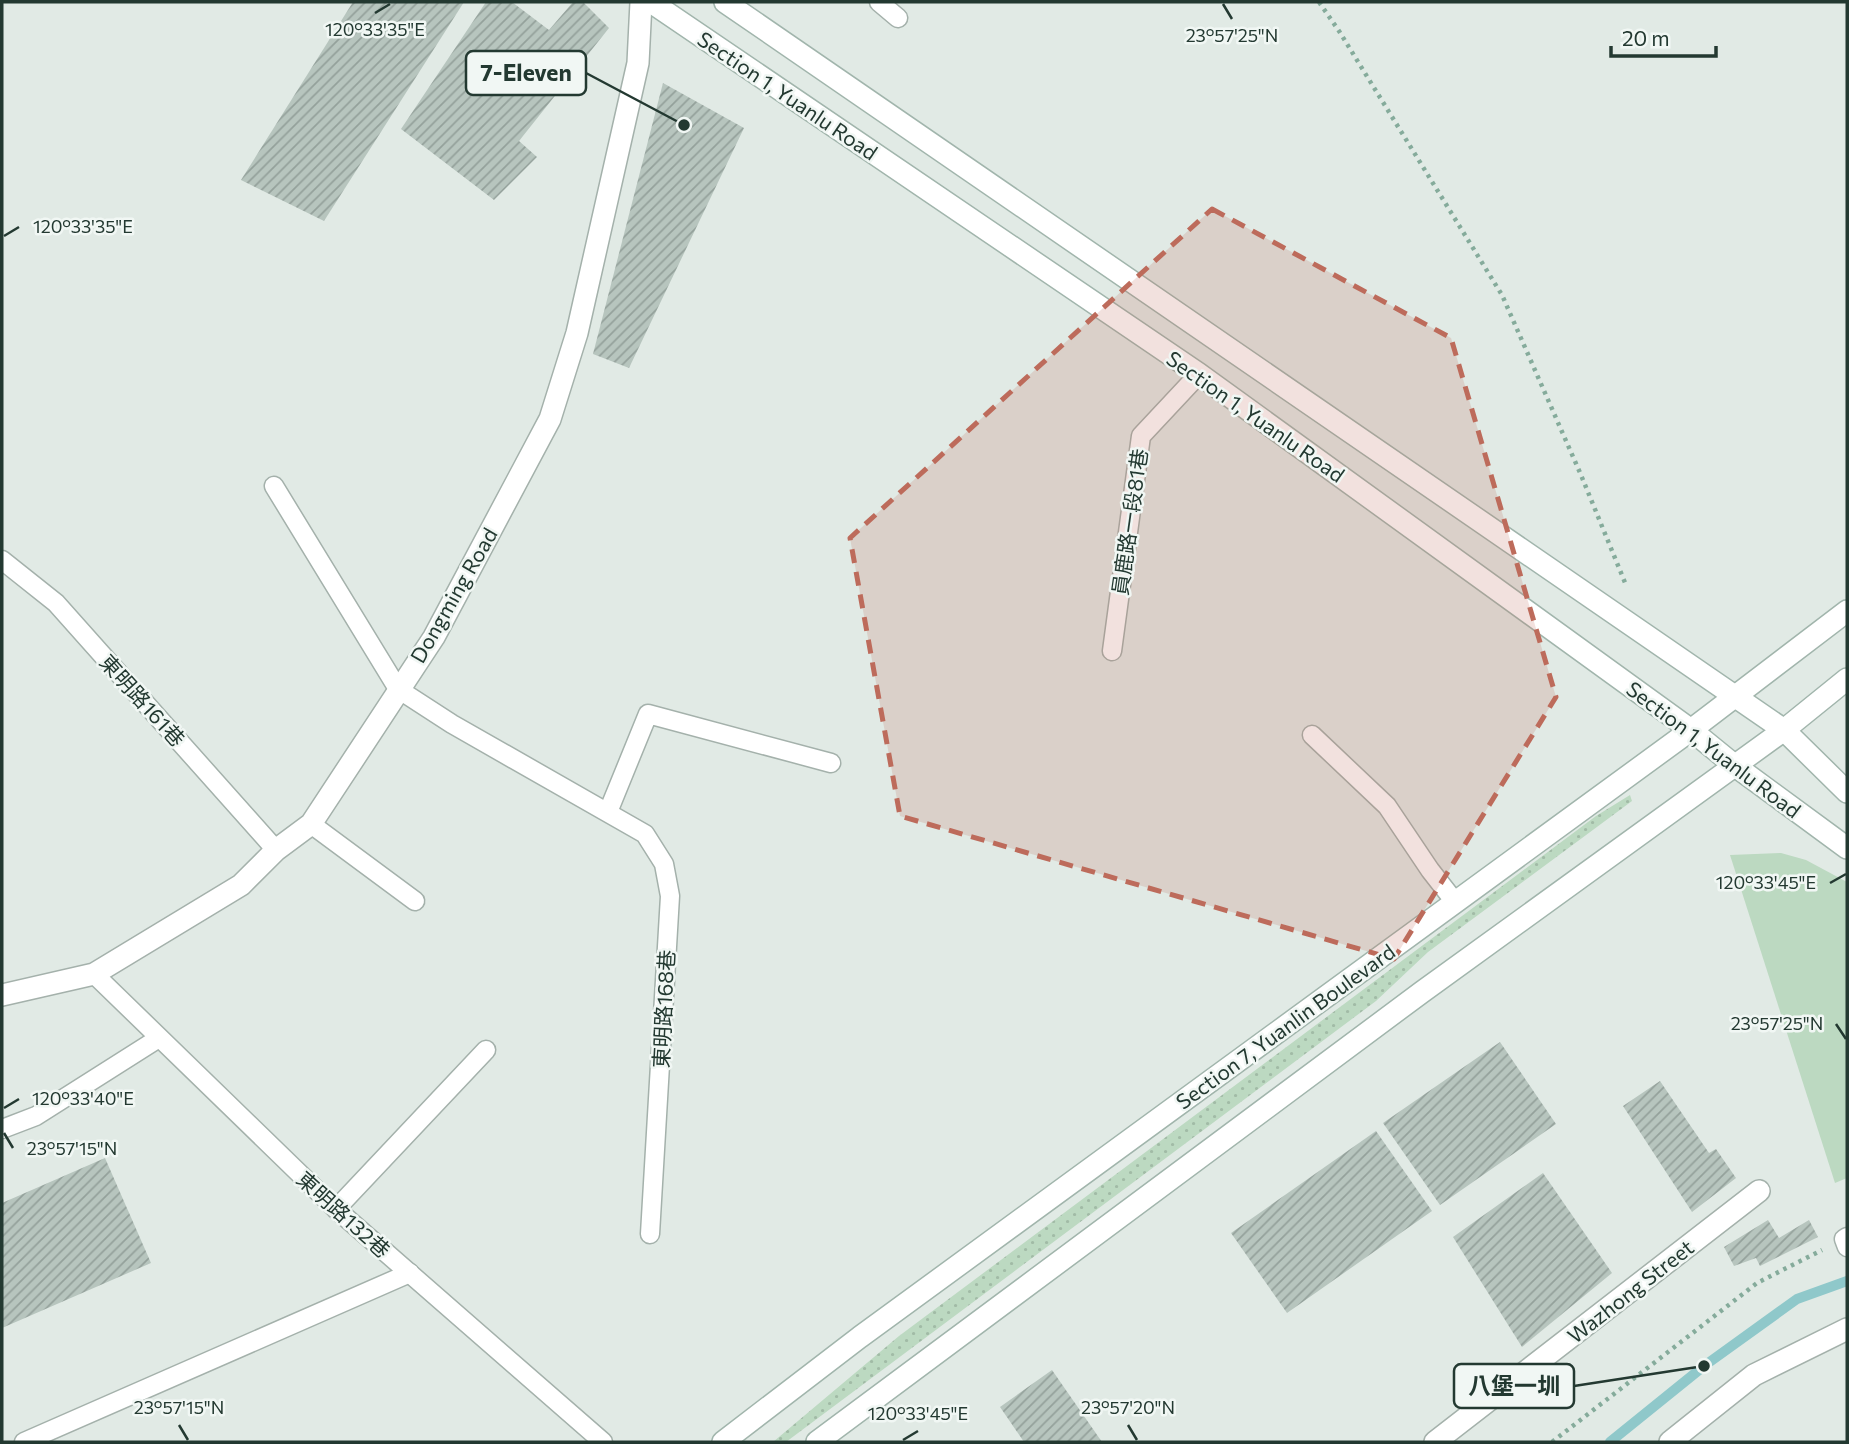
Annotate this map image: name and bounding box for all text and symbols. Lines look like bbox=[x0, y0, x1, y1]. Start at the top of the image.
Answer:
scale bar bbox=[1611, 14, 1716, 58]
text: 120°33'35"E bbox=[325, 18, 425, 40]
text: 23°57'25"N bbox=[1186, 24, 1278, 46]
text: 20 m bbox=[1622, 25, 1670, 50]
street label: Section 1, Yuanlu Road bbox=[693, 26, 883, 164]
callout: 7-Eleven bbox=[466, 51, 586, 95]
text: 7-Eleven bbox=[480, 58, 572, 86]
text: 120°33'35"E bbox=[33, 215, 133, 237]
street label: Section 1, Yuanlu Road bbox=[1162, 345, 1350, 487]
street label: 員鹿路一段81巷 bbox=[1106, 447, 1152, 597]
street label: Dongming Road bbox=[404, 523, 502, 667]
street label: 東明路161巷 bbox=[95, 649, 191, 751]
street label: Section 1, Yuanlu Road bbox=[1622, 675, 1806, 823]
text: 120°33'45"E bbox=[1716, 871, 1816, 893]
street label: Section 7, Yuanlin Boulevard bbox=[1171, 938, 1399, 1114]
street label: 東明路168巷 bbox=[647, 949, 679, 1069]
text: 23°57'25"N bbox=[1731, 1012, 1823, 1034]
text: 120°33'40"E bbox=[32, 1087, 134, 1109]
text: 23°57'15"N bbox=[27, 1137, 117, 1159]
street label: 東明路132巷 bbox=[292, 1166, 396, 1262]
street label: Wazhong Street bbox=[1562, 1234, 1698, 1348]
callout: 八堡一圳 bbox=[1454, 1364, 1574, 1408]
text: 八堡一圳 bbox=[1468, 1371, 1560, 1399]
text: 23°57'15"N bbox=[134, 1396, 224, 1418]
text: 23°57'20"N bbox=[1081, 1396, 1175, 1418]
text: 120°33'45"E bbox=[868, 1402, 968, 1424]

